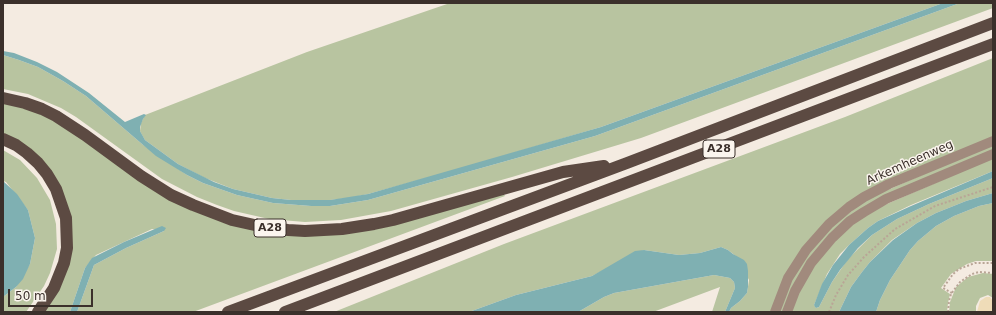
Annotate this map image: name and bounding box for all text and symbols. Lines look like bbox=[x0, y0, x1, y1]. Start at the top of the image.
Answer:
street label: Arkemheenweg bbox=[864, 137, 956, 189]
road number: A28 bbox=[703, 140, 735, 158]
road number: A28 bbox=[254, 219, 286, 237]
scale bar bbox=[10, 281, 95, 307]
text: 50 m bbox=[15, 289, 46, 303]

